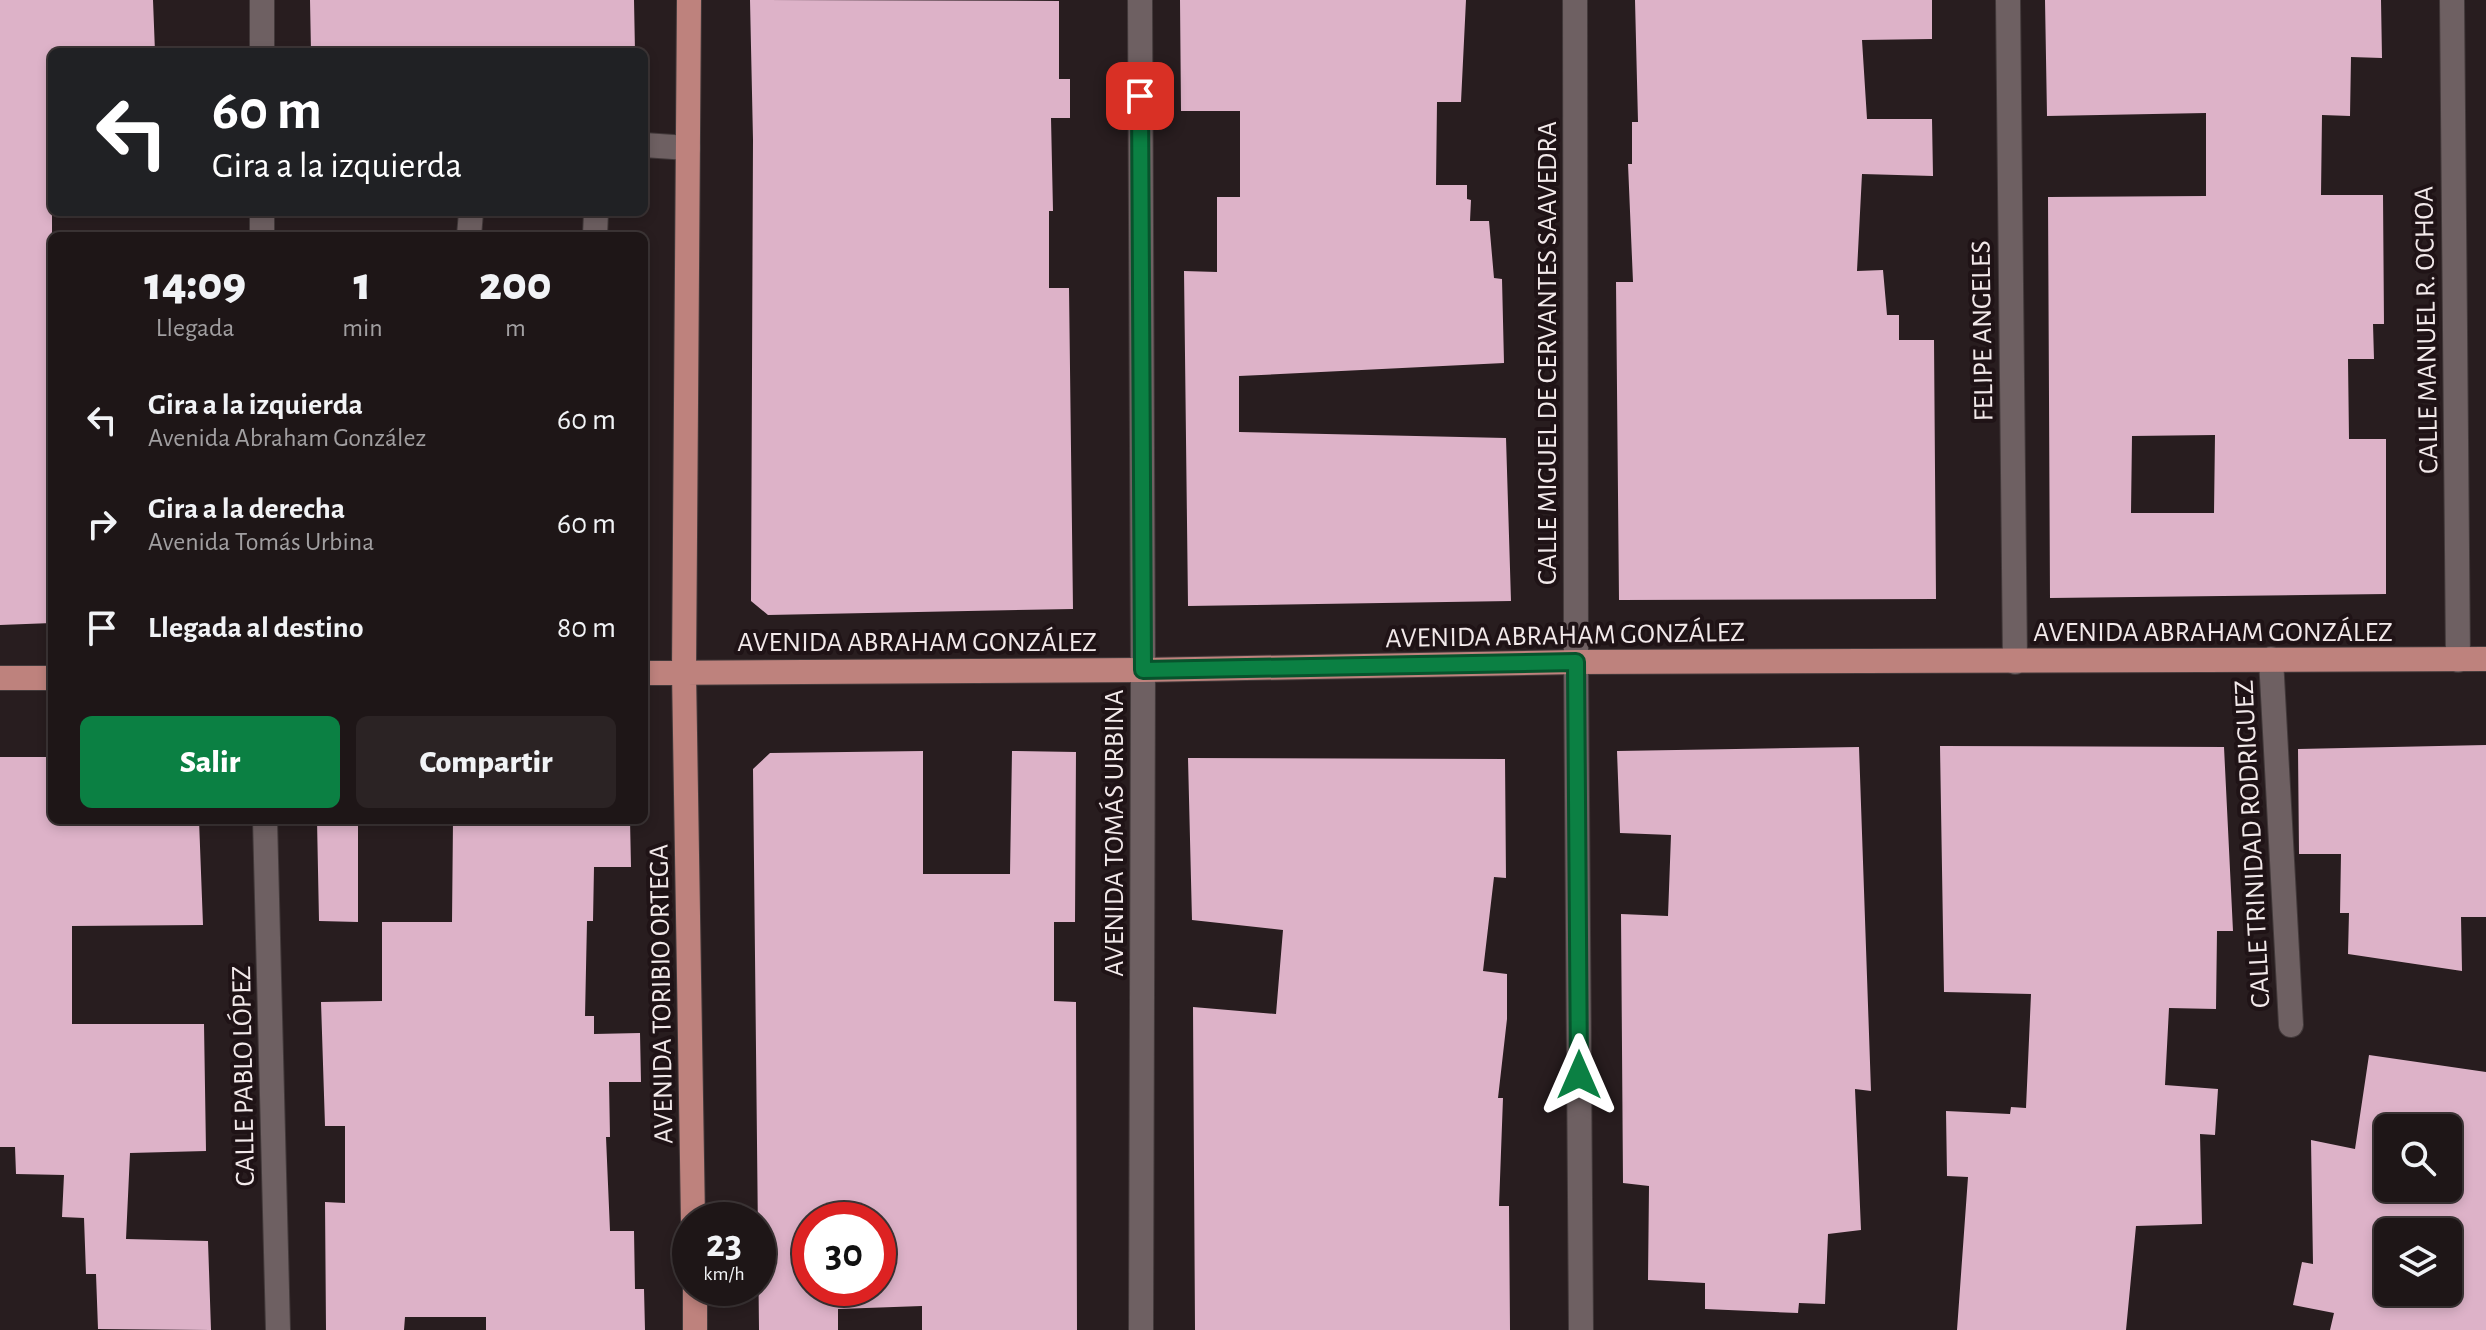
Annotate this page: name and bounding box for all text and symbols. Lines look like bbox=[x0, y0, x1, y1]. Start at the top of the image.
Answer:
pin bbox=[1106, 62, 1174, 130]
icon: arrive bbox=[1118, 74, 1162, 118]
icon: left bbox=[80, 80, 184, 184]
text: 60 m bbox=[212, 83, 322, 139]
street label: CALLE MIGUEL DE CERVANTES SAAVEDRA bbox=[1534, 121, 1562, 585]
text: Gira a la izquierda bbox=[212, 148, 462, 184]
street label: CALLE MANUEL R. OCHOA bbox=[2410, 186, 2444, 474]
street label: FELIPE ANGELES bbox=[1967, 240, 1999, 422]
text: 14:09 bbox=[144, 261, 246, 309]
text: 1 bbox=[354, 261, 371, 309]
text: 200 bbox=[479, 261, 552, 309]
text: Llegada bbox=[156, 315, 234, 341]
text: min bbox=[342, 315, 383, 341]
text: m bbox=[505, 315, 526, 341]
text: Gira a la izquierda bbox=[148, 390, 363, 420]
icon: left bbox=[80, 398, 124, 442]
text: 60 m bbox=[557, 405, 616, 435]
text: Avenida Abraham González bbox=[148, 425, 426, 451]
text: Gira a la derecha bbox=[148, 494, 345, 524]
icon: right bbox=[80, 502, 124, 546]
text: 60 m bbox=[557, 509, 616, 539]
text: Avenida Tomás Urbina bbox=[148, 529, 374, 555]
icon: arrive bbox=[80, 606, 124, 650]
text: Llegada al destino bbox=[148, 613, 364, 643]
text: 80 m bbox=[557, 613, 616, 643]
street label: AVENIDA ABRAHAM GONZÁLEZ bbox=[1385, 616, 1745, 653]
street label: AVENIDA ABRAHAM GONZÁLEZ bbox=[2033, 616, 2393, 647]
street label: AVENIDA ABRAHAM GONZÁLEZ bbox=[737, 626, 1097, 657]
street label: CALLE TRINIDAD RODRIGUEZ bbox=[2230, 679, 2276, 1009]
street label: AVENIDA TOMÁS URBINA bbox=[1098, 689, 1129, 977]
button: Salir bbox=[80, 716, 340, 808]
button: Compartir bbox=[356, 716, 616, 808]
street label: AVENIDA TORIBIO ORTEGA bbox=[645, 844, 679, 1144]
street label: CALLE PABLO LÓPEZ bbox=[225, 965, 260, 1187]
position arrow bbox=[1537, 1033, 1621, 1117]
map controls bbox=[2374, 1114, 2462, 1306]
button: search bbox=[2374, 1114, 2462, 1202]
speed limit sign: 30 bbox=[792, 1202, 896, 1306]
button: layers bbox=[2374, 1218, 2462, 1306]
text: 23 bbox=[706, 1224, 742, 1264]
text: km/h bbox=[703, 1264, 745, 1284]

